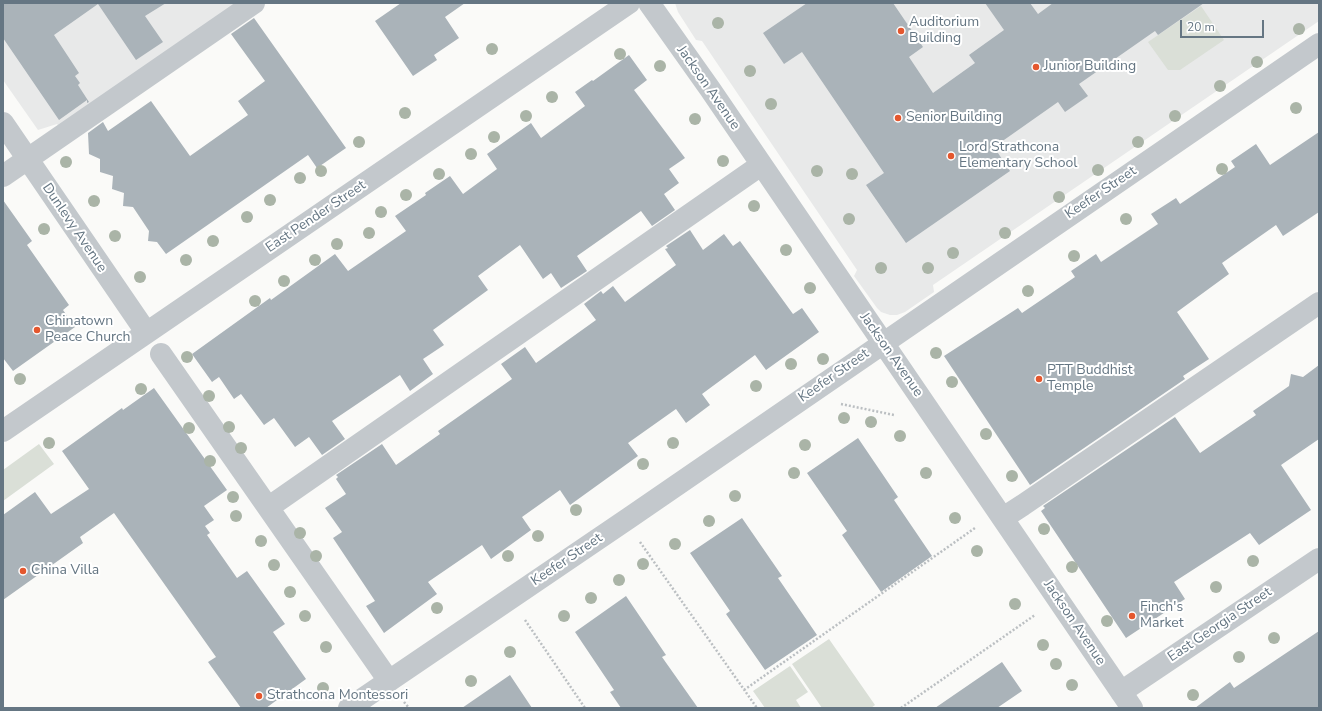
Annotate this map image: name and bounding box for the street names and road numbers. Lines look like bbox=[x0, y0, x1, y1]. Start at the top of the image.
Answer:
street label: Jackson Avenue bbox=[673, 43, 743, 133]
street label: Keefer Street bbox=[1062, 163, 1140, 223]
street label: East Pender Street bbox=[263, 177, 369, 257]
street label: Dunlevy Avenue bbox=[38, 180, 110, 276]
street label: Jackson Avenue bbox=[856, 310, 926, 400]
street label: Keefer Street bbox=[796, 346, 872, 406]
street label: Keefer Street bbox=[528, 530, 606, 590]
street label: Jackson Avenue bbox=[1039, 577, 1109, 669]
street label: East Georgia Street bbox=[1165, 584, 1275, 666]

